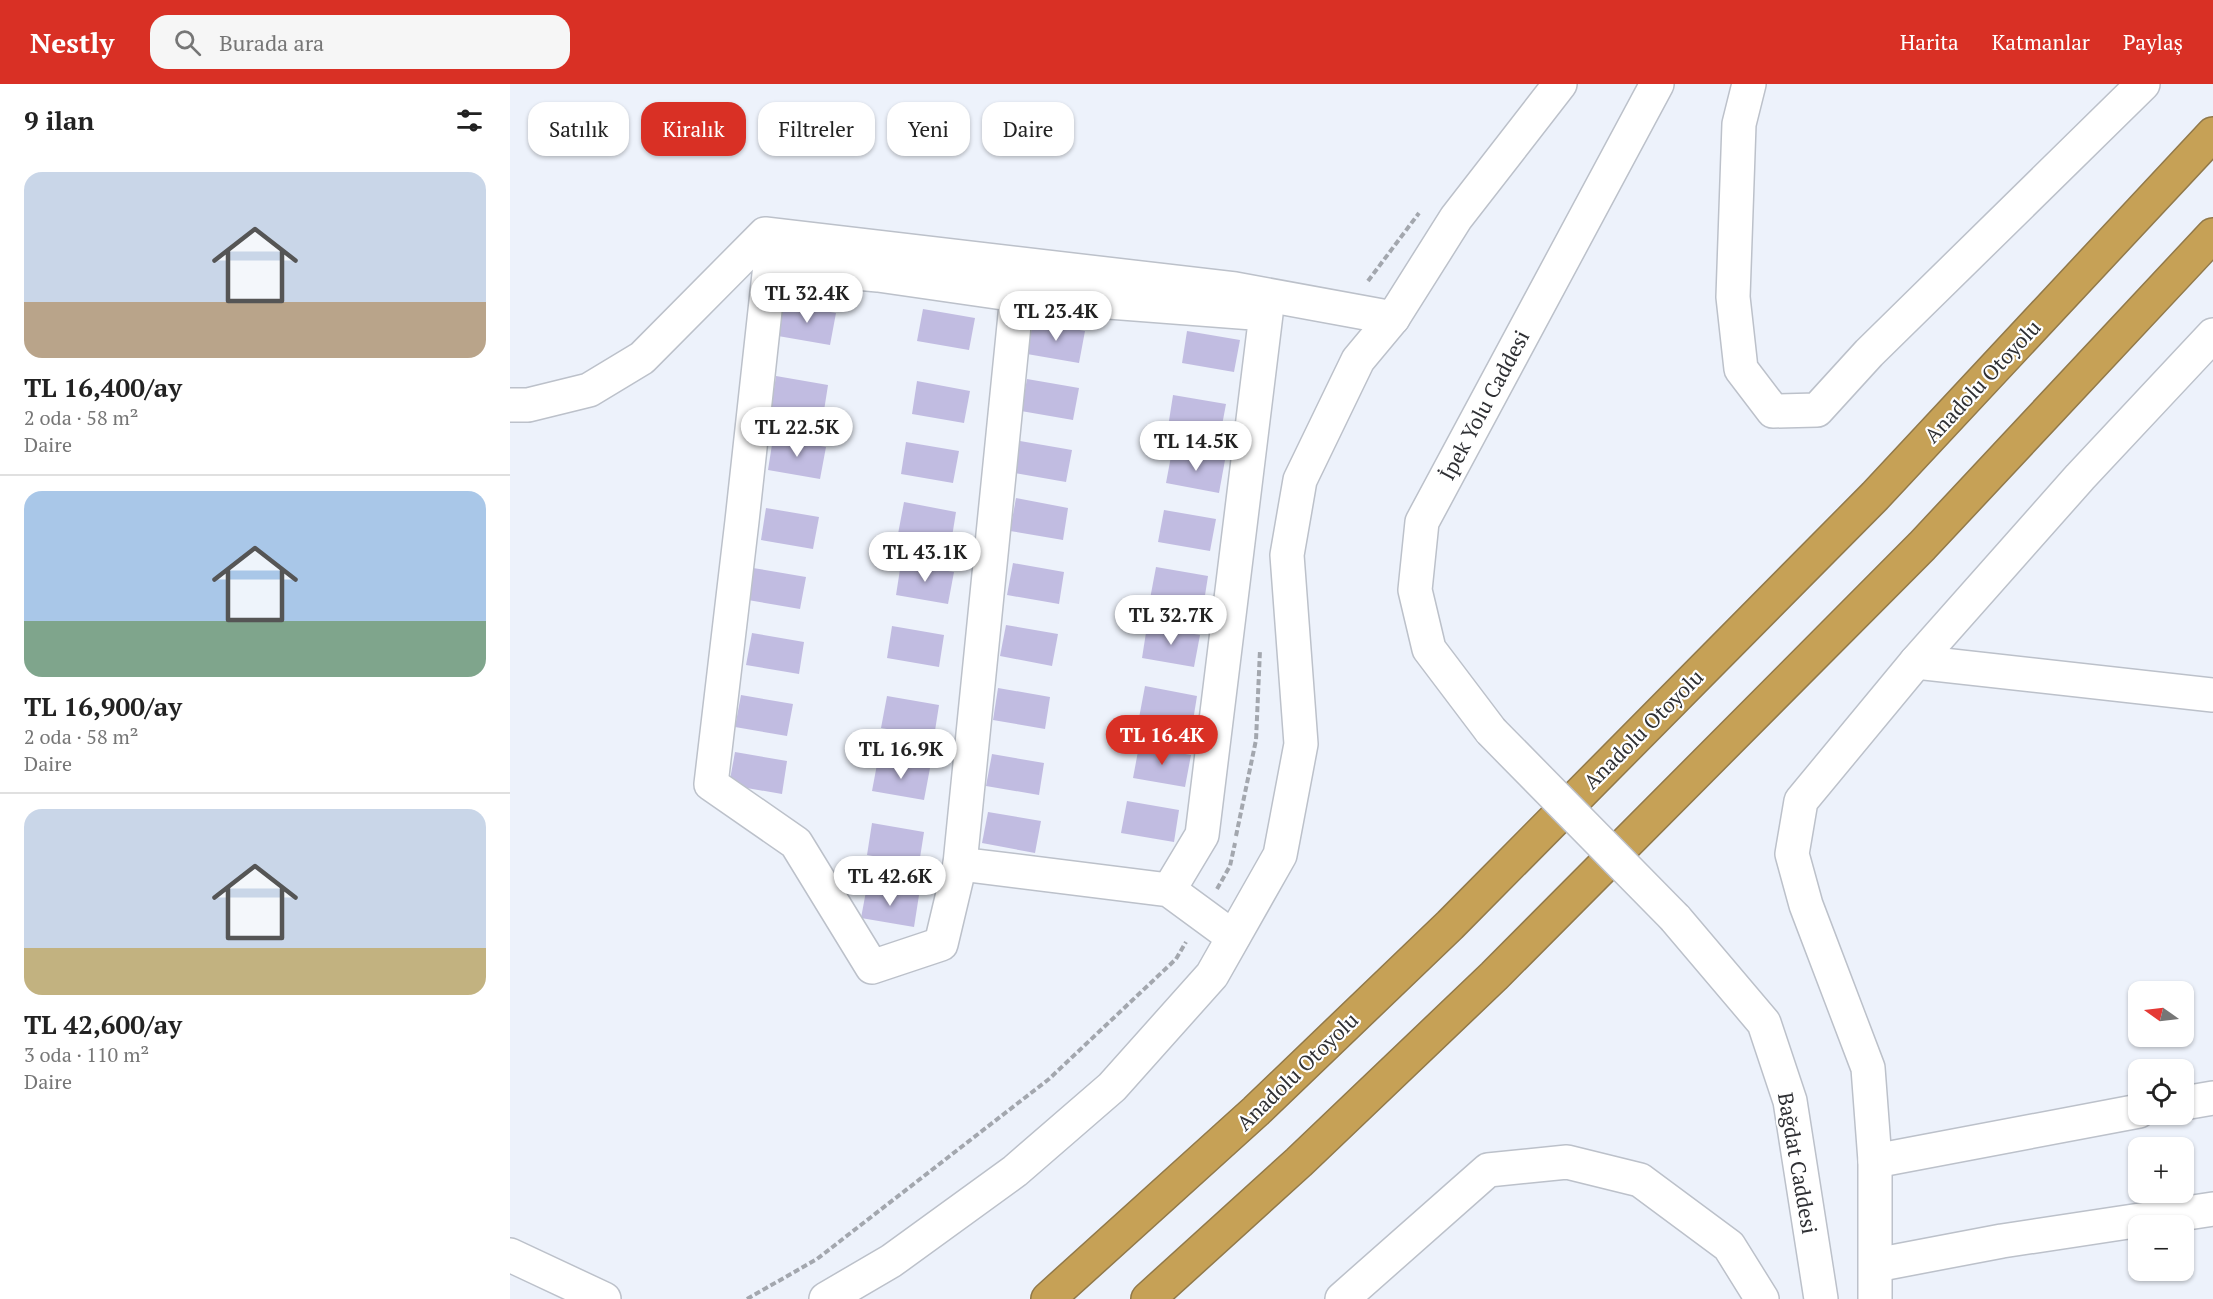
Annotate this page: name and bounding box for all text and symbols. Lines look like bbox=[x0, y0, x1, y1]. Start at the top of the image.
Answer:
search box bbox=[150, 15, 570, 69]
text: Nestly bbox=[30, 24, 114, 61]
icon: search bbox=[171, 26, 204, 59]
text: Burada ara bbox=[219, 28, 324, 57]
text: Harita bbox=[1900, 28, 1959, 56]
text: Katmanlar bbox=[1992, 28, 2090, 56]
text: Paylaş bbox=[2123, 28, 2183, 56]
chip: Satılık bbox=[528, 102, 629, 156]
chip: Kiralık bbox=[641, 102, 746, 156]
chip: Filtreler bbox=[758, 102, 875, 156]
chip: Yeni bbox=[887, 102, 970, 156]
chip: Daire bbox=[982, 102, 1074, 156]
text: 9 ilan bbox=[24, 103, 94, 137]
icon: filters bbox=[453, 104, 486, 137]
icon: home bbox=[201, 211, 309, 319]
pin: TL 32.4K bbox=[745, 273, 869, 324]
text: TL 32.4K bbox=[765, 279, 849, 306]
pin: TL 23.4K bbox=[994, 291, 1118, 342]
text: TL 23.4K bbox=[1014, 297, 1098, 324]
street label: Anadolu Otoyolu bbox=[1918, 313, 2046, 449]
street label: İpek Yolu Caddesi bbox=[1433, 325, 1535, 485]
text: TL 16,400/ay bbox=[24, 370, 182, 404]
text: 2 oda · 58 m² bbox=[24, 404, 138, 431]
pin: TL 22.5K bbox=[735, 407, 859, 458]
text: TL 22.5K bbox=[755, 413, 839, 440]
pin: TL 14.5K bbox=[1134, 421, 1258, 472]
text: TL 14.5K bbox=[1154, 427, 1238, 454]
text: Daire bbox=[24, 431, 72, 458]
icon: home bbox=[201, 530, 309, 638]
pin: TL 43.1K bbox=[863, 532, 987, 583]
text: TL 43.1K bbox=[883, 538, 967, 565]
pin: TL 32.7K bbox=[1109, 595, 1233, 646]
text: TL 32.7K bbox=[1129, 601, 1213, 628]
street label: Anadolu Otoyolu bbox=[1577, 663, 1709, 795]
text: TL 16,900/ay bbox=[24, 689, 182, 723]
pin: TL 16.4K bbox=[1100, 715, 1224, 766]
text: TL 16.4K bbox=[1120, 721, 1204, 748]
text: 2 oda · 58 m² bbox=[24, 723, 138, 750]
pin: TL 16.9K bbox=[839, 729, 963, 780]
text: TL 16.9K bbox=[859, 735, 943, 762]
text: Daire bbox=[24, 750, 72, 777]
icon: home bbox=[201, 848, 309, 956]
pin: TL 42.6K bbox=[828, 856, 952, 907]
text: TL 42.6K bbox=[848, 862, 932, 889]
north arrow bbox=[2128, 981, 2194, 1047]
map controls bbox=[2128, 981, 2194, 1281]
street label: Anadolu Otoyolu bbox=[1230, 1006, 1364, 1136]
text: TL 42,600/ay bbox=[24, 1007, 182, 1041]
text: 3 oda · 110 m² bbox=[24, 1041, 149, 1068]
button: locate bbox=[2128, 1059, 2194, 1125]
text: Daire bbox=[24, 1068, 72, 1095]
street label: Bağdat Caddesi bbox=[1772, 1090, 1824, 1236]
button: + bbox=[2128, 1137, 2194, 1203]
button: − bbox=[2128, 1215, 2194, 1281]

